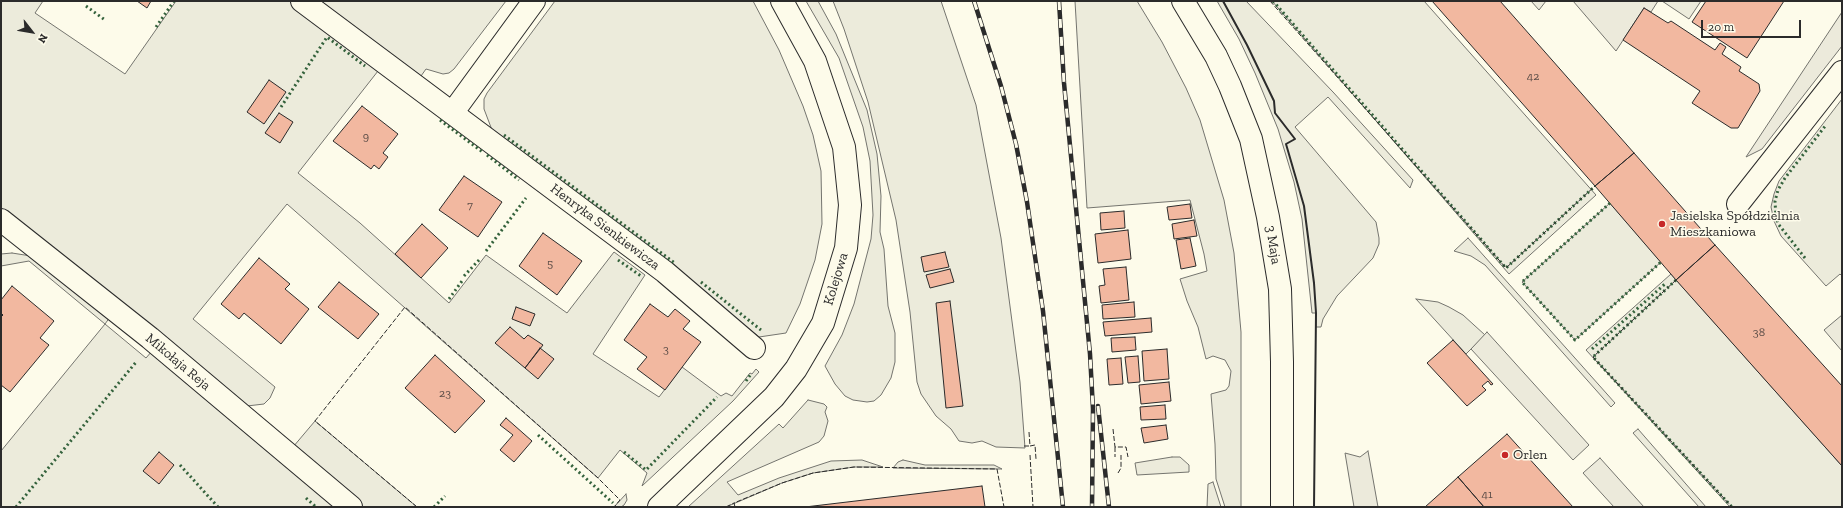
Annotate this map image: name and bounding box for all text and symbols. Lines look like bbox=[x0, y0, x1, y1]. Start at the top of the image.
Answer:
north arrow bbox=[12, 12, 52, 52]
scale bar bbox=[1703, 12, 1803, 38]
text: 20 m bbox=[1708, 20, 1734, 34]
text: N bbox=[35, 32, 50, 45]
house number: 42 bbox=[1527, 70, 1539, 84]
house number: 9 bbox=[363, 130, 369, 144]
street label: Henryka Sienkiewicza bbox=[547, 180, 663, 274]
house number: 7 bbox=[467, 199, 473, 213]
place label: Jasielska Spółdzielnia Mieszkaniowa bbox=[1670, 208, 1800, 240]
marker: Jasielska Spółdzielnia Mieszkaniowa bbox=[1657, 219, 1667, 229]
street label: 3 Maja bbox=[1262, 224, 1284, 266]
street label: Kolejowa bbox=[820, 251, 852, 307]
house number: 5 bbox=[547, 257, 553, 271]
house number: 38 bbox=[1753, 326, 1765, 340]
street label: Mikołaja Reja bbox=[142, 330, 214, 394]
house number: 3 bbox=[663, 343, 669, 357]
house number: 23 bbox=[439, 387, 451, 401]
place label: Orlen bbox=[1513, 447, 1547, 463]
marker: Orlen bbox=[1500, 450, 1510, 460]
house number: 41 bbox=[1481, 488, 1493, 502]

